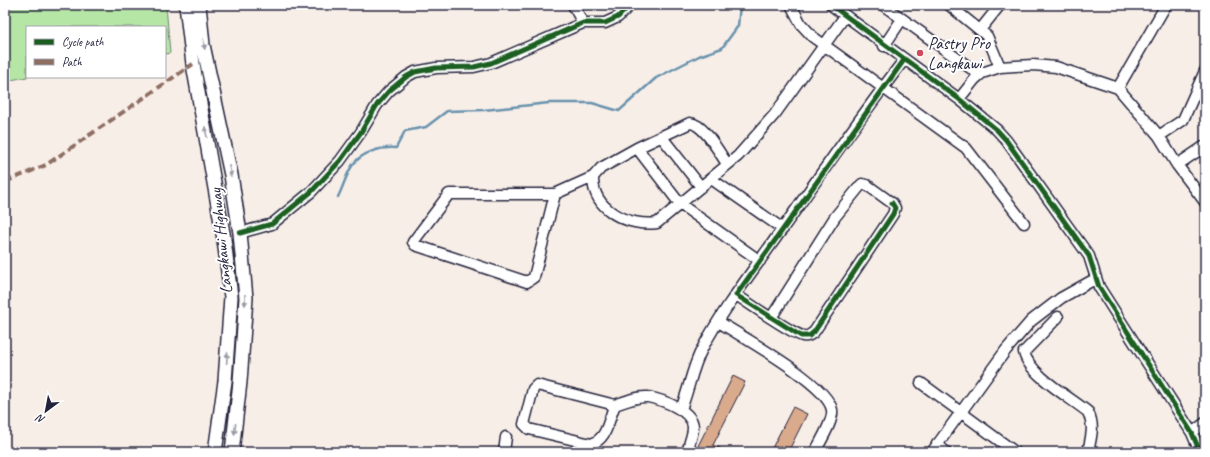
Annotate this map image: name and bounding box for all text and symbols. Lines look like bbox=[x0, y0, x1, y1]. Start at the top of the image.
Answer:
legend bbox=[26, 26, 166, 78]
place label: Pastry Pro Langkawi bbox=[928, 33, 991, 74]
text: Cycle path bbox=[62, 34, 104, 50]
one-way arrow bbox=[201, 38, 207, 50]
marker: Pastry Pro Langkawi bbox=[915, 48, 925, 58]
text: Path bbox=[62, 54, 82, 70]
one-way arrow bbox=[202, 126, 208, 138]
one-way arrow bbox=[228, 165, 234, 177]
street label: Langkawi Highway bbox=[205, 186, 237, 295]
one-way arrow bbox=[242, 294, 248, 307]
one-way arrow bbox=[224, 352, 231, 364]
north arrow bbox=[26, 391, 66, 431]
text: N bbox=[32, 411, 47, 427]
one-way arrow bbox=[231, 423, 238, 436]

